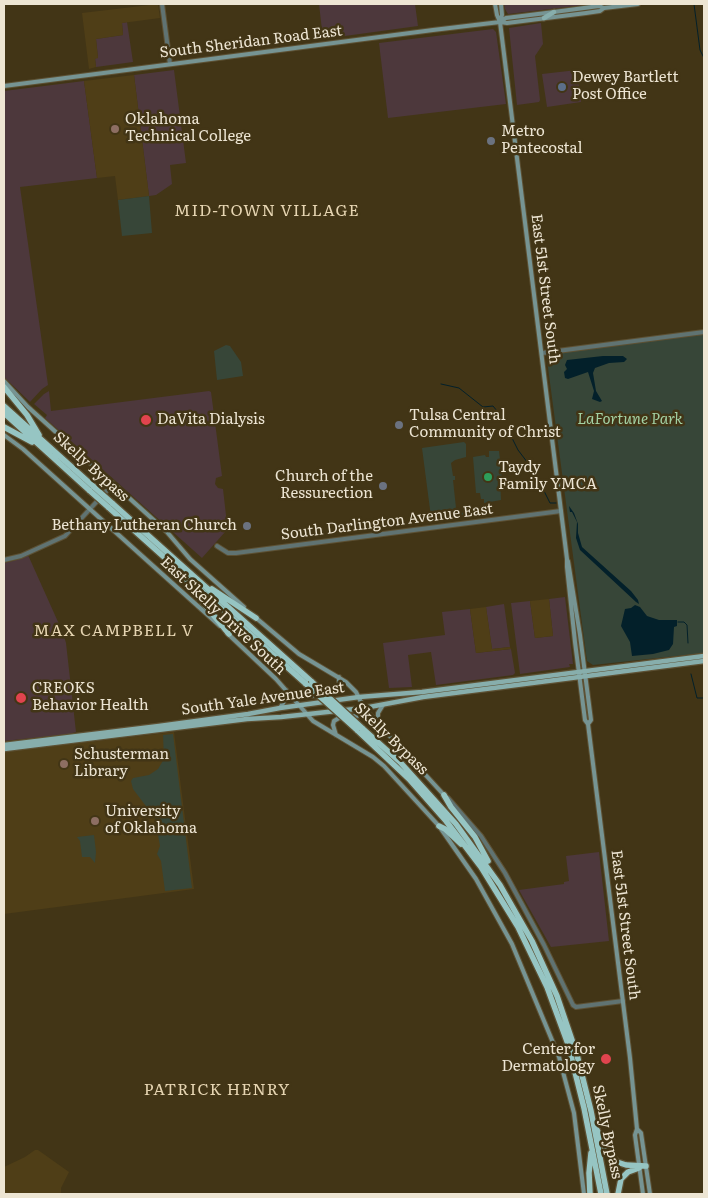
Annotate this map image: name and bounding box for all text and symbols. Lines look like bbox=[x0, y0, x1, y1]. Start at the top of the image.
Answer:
street label: South Sheridan Road East bbox=[159, 22, 343, 62]
place label: Dewey Bartlett Post Office bbox=[572, 69, 679, 104]
marker: Dewey Bartlett Post Office bbox=[556, 81, 568, 93]
place label: Oklahoma Technical College bbox=[125, 111, 251, 146]
marker: Oklahoma Technical College bbox=[109, 123, 121, 135]
place label: Metro Pentecostal bbox=[501, 123, 583, 158]
marker: Metro Pentecostal bbox=[485, 135, 497, 147]
district label: MID-TOWN VILLAGE bbox=[172, 201, 362, 221]
street label: East 51st Street South bbox=[527, 213, 563, 365]
place label: Tulsa Central Community of Christ bbox=[409, 407, 561, 442]
place label: DaVita Dialysis bbox=[157, 411, 265, 429]
park label: LaFortune Park bbox=[577, 411, 683, 429]
marker: DaVita Dialysis bbox=[139, 413, 153, 427]
marker: Tulsa Central Community of Christ bbox=[393, 419, 405, 431]
street label: Skelly Bypass bbox=[49, 428, 133, 506]
place label: Taydy Family YMCA bbox=[498, 459, 597, 494]
place label: Church of the Ressurection bbox=[275, 468, 373, 503]
marker: Taydy Family YMCA bbox=[482, 471, 494, 483]
marker: Church of the Ressurection bbox=[377, 480, 389, 492]
street label: South Darlington Avenue East bbox=[280, 500, 494, 544]
place label: Bethany Lutheran Church bbox=[51, 517, 237, 535]
marker: Bethany Lutheran Church bbox=[241, 520, 253, 532]
street label: East Skelly Drive South bbox=[157, 553, 289, 679]
district label: MAX CAMPBELL V bbox=[32, 621, 196, 641]
street label: South Yale Avenue East bbox=[180, 679, 346, 719]
place label: CREOKS Behavior Health bbox=[32, 680, 149, 715]
marker: CREOKS Behavior Health bbox=[14, 691, 28, 705]
street label: Skelly Bypass bbox=[350, 699, 432, 779]
place label: Schusterman Library bbox=[74, 746, 169, 781]
marker: Schusterman Library bbox=[58, 758, 70, 770]
place label: University of Oklahoma bbox=[105, 803, 197, 838]
marker: University of Oklahoma bbox=[89, 815, 101, 827]
street label: East 51st Street South bbox=[607, 849, 643, 1001]
place label: Center for Dermatology bbox=[501, 1041, 595, 1076]
marker: Center for Dermatology bbox=[599, 1052, 613, 1066]
district label: PATRICK HENRY bbox=[142, 1080, 292, 1100]
street label: Skelly Bypass bbox=[588, 1083, 626, 1181]

